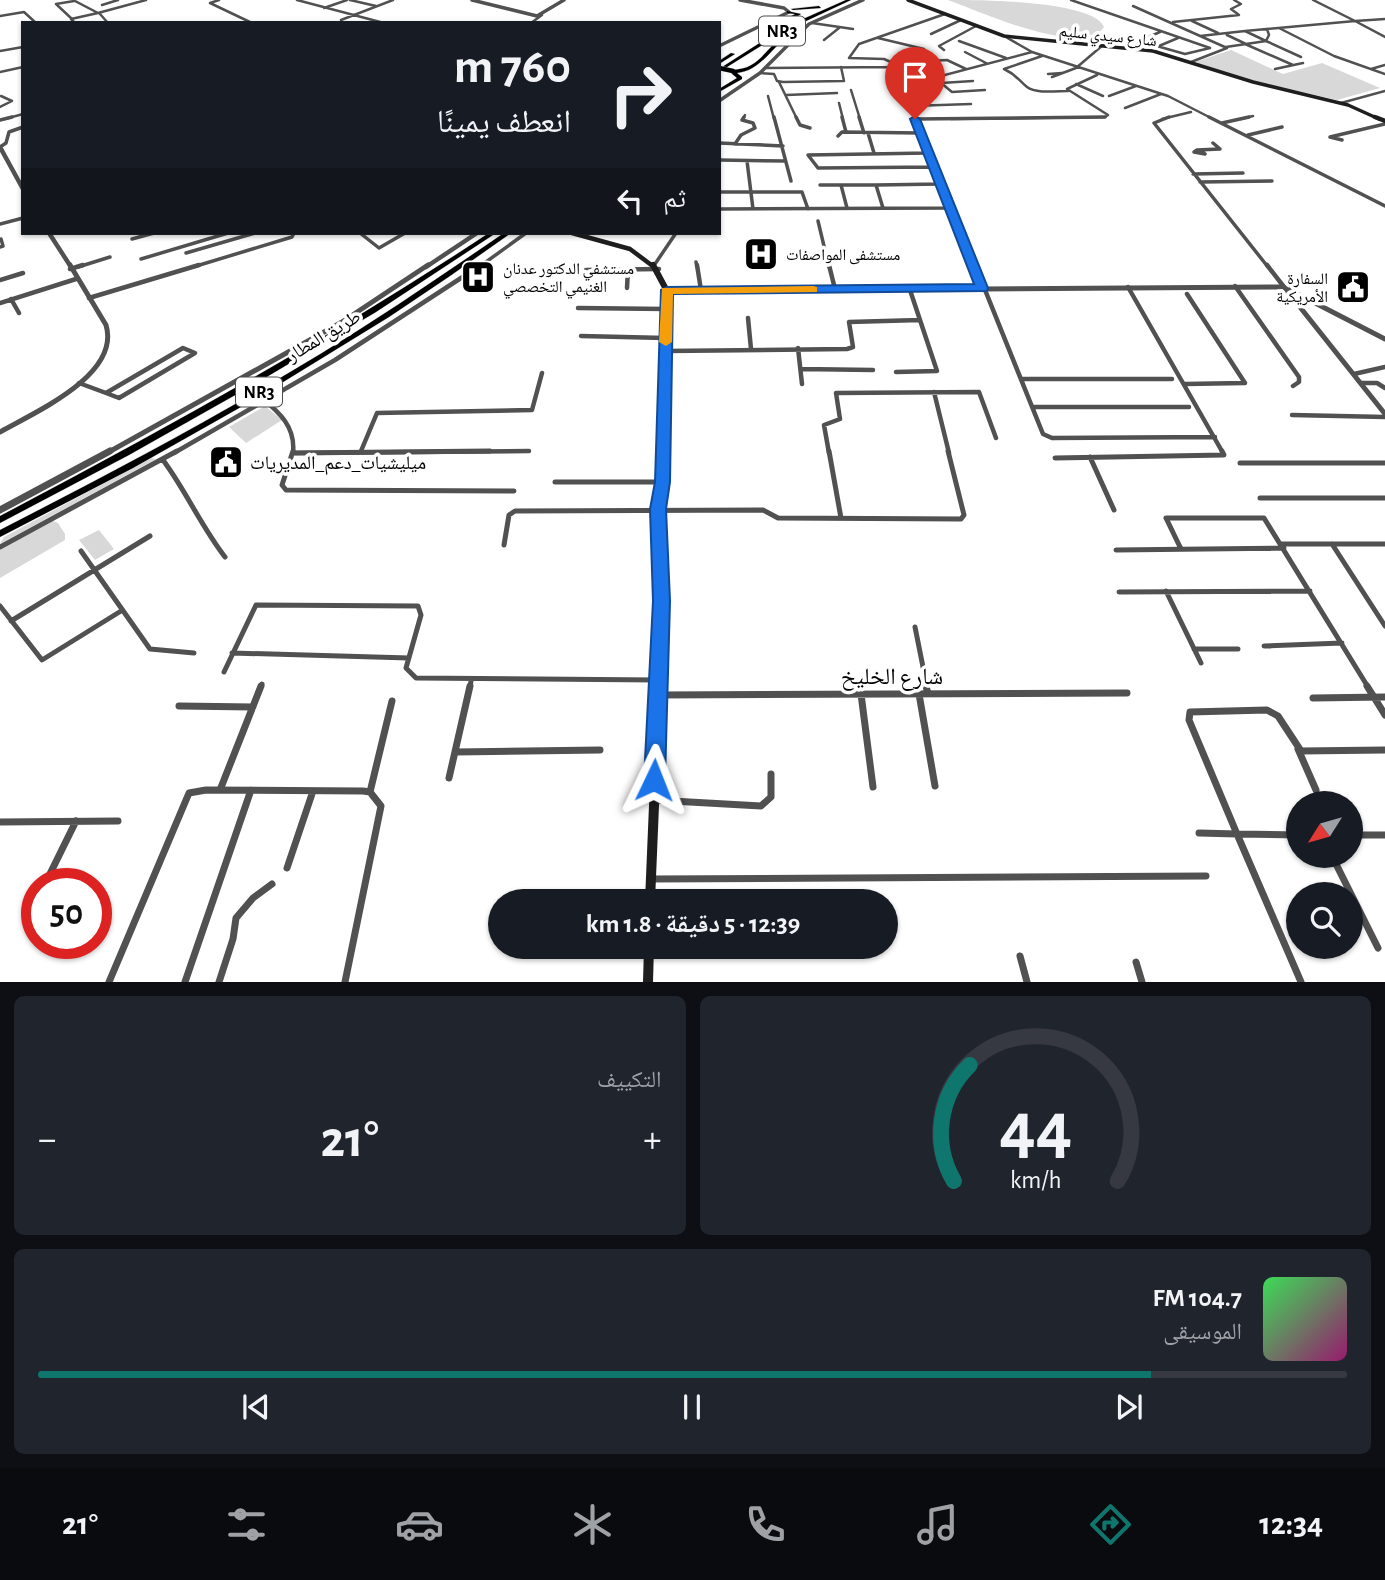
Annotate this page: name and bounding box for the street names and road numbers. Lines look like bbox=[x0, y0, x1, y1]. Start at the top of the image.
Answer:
road number: NR3 bbox=[759, 16, 805, 46]
street label: شارع سيدي سليم bbox=[1058, 23, 1158, 53]
street label: طريق المطار bbox=[283, 307, 365, 367]
road number: NR3 bbox=[236, 378, 282, 406]
street label: شارع الخليخ bbox=[841, 666, 943, 691]

